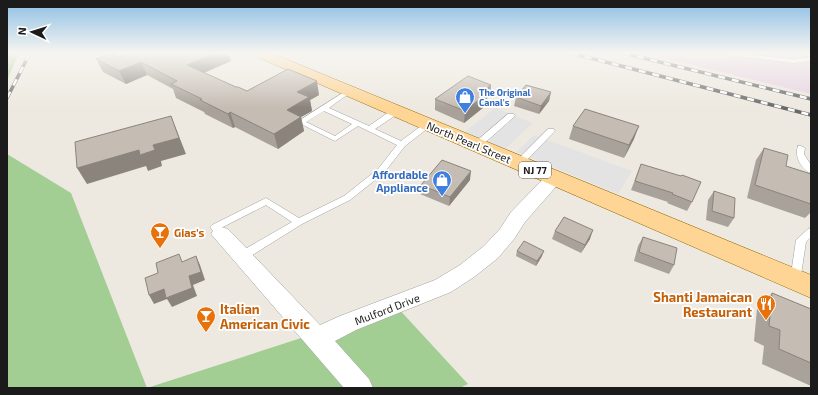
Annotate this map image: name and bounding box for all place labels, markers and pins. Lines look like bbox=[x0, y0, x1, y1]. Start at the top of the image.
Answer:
shop icon: The Original Canal's bbox=[454, 86, 476, 114]
place label: The Original Canal's bbox=[479, 87, 531, 108]
place label: Affordable Appliance bbox=[372, 168, 428, 194]
shop icon: Affordable Appliance bbox=[431, 169, 453, 197]
bar icon: Gias's bbox=[149, 221, 171, 249]
place label: Gias's bbox=[174, 226, 205, 239]
place label: Shanti Jamaican Restaurant bbox=[653, 289, 753, 320]
restaurant icon: Shanti Jamaican Restaurant bbox=[755, 293, 777, 321]
place label: Italian American Civic bbox=[220, 301, 310, 332]
bar icon: Italian American Civic bbox=[195, 305, 217, 333]

